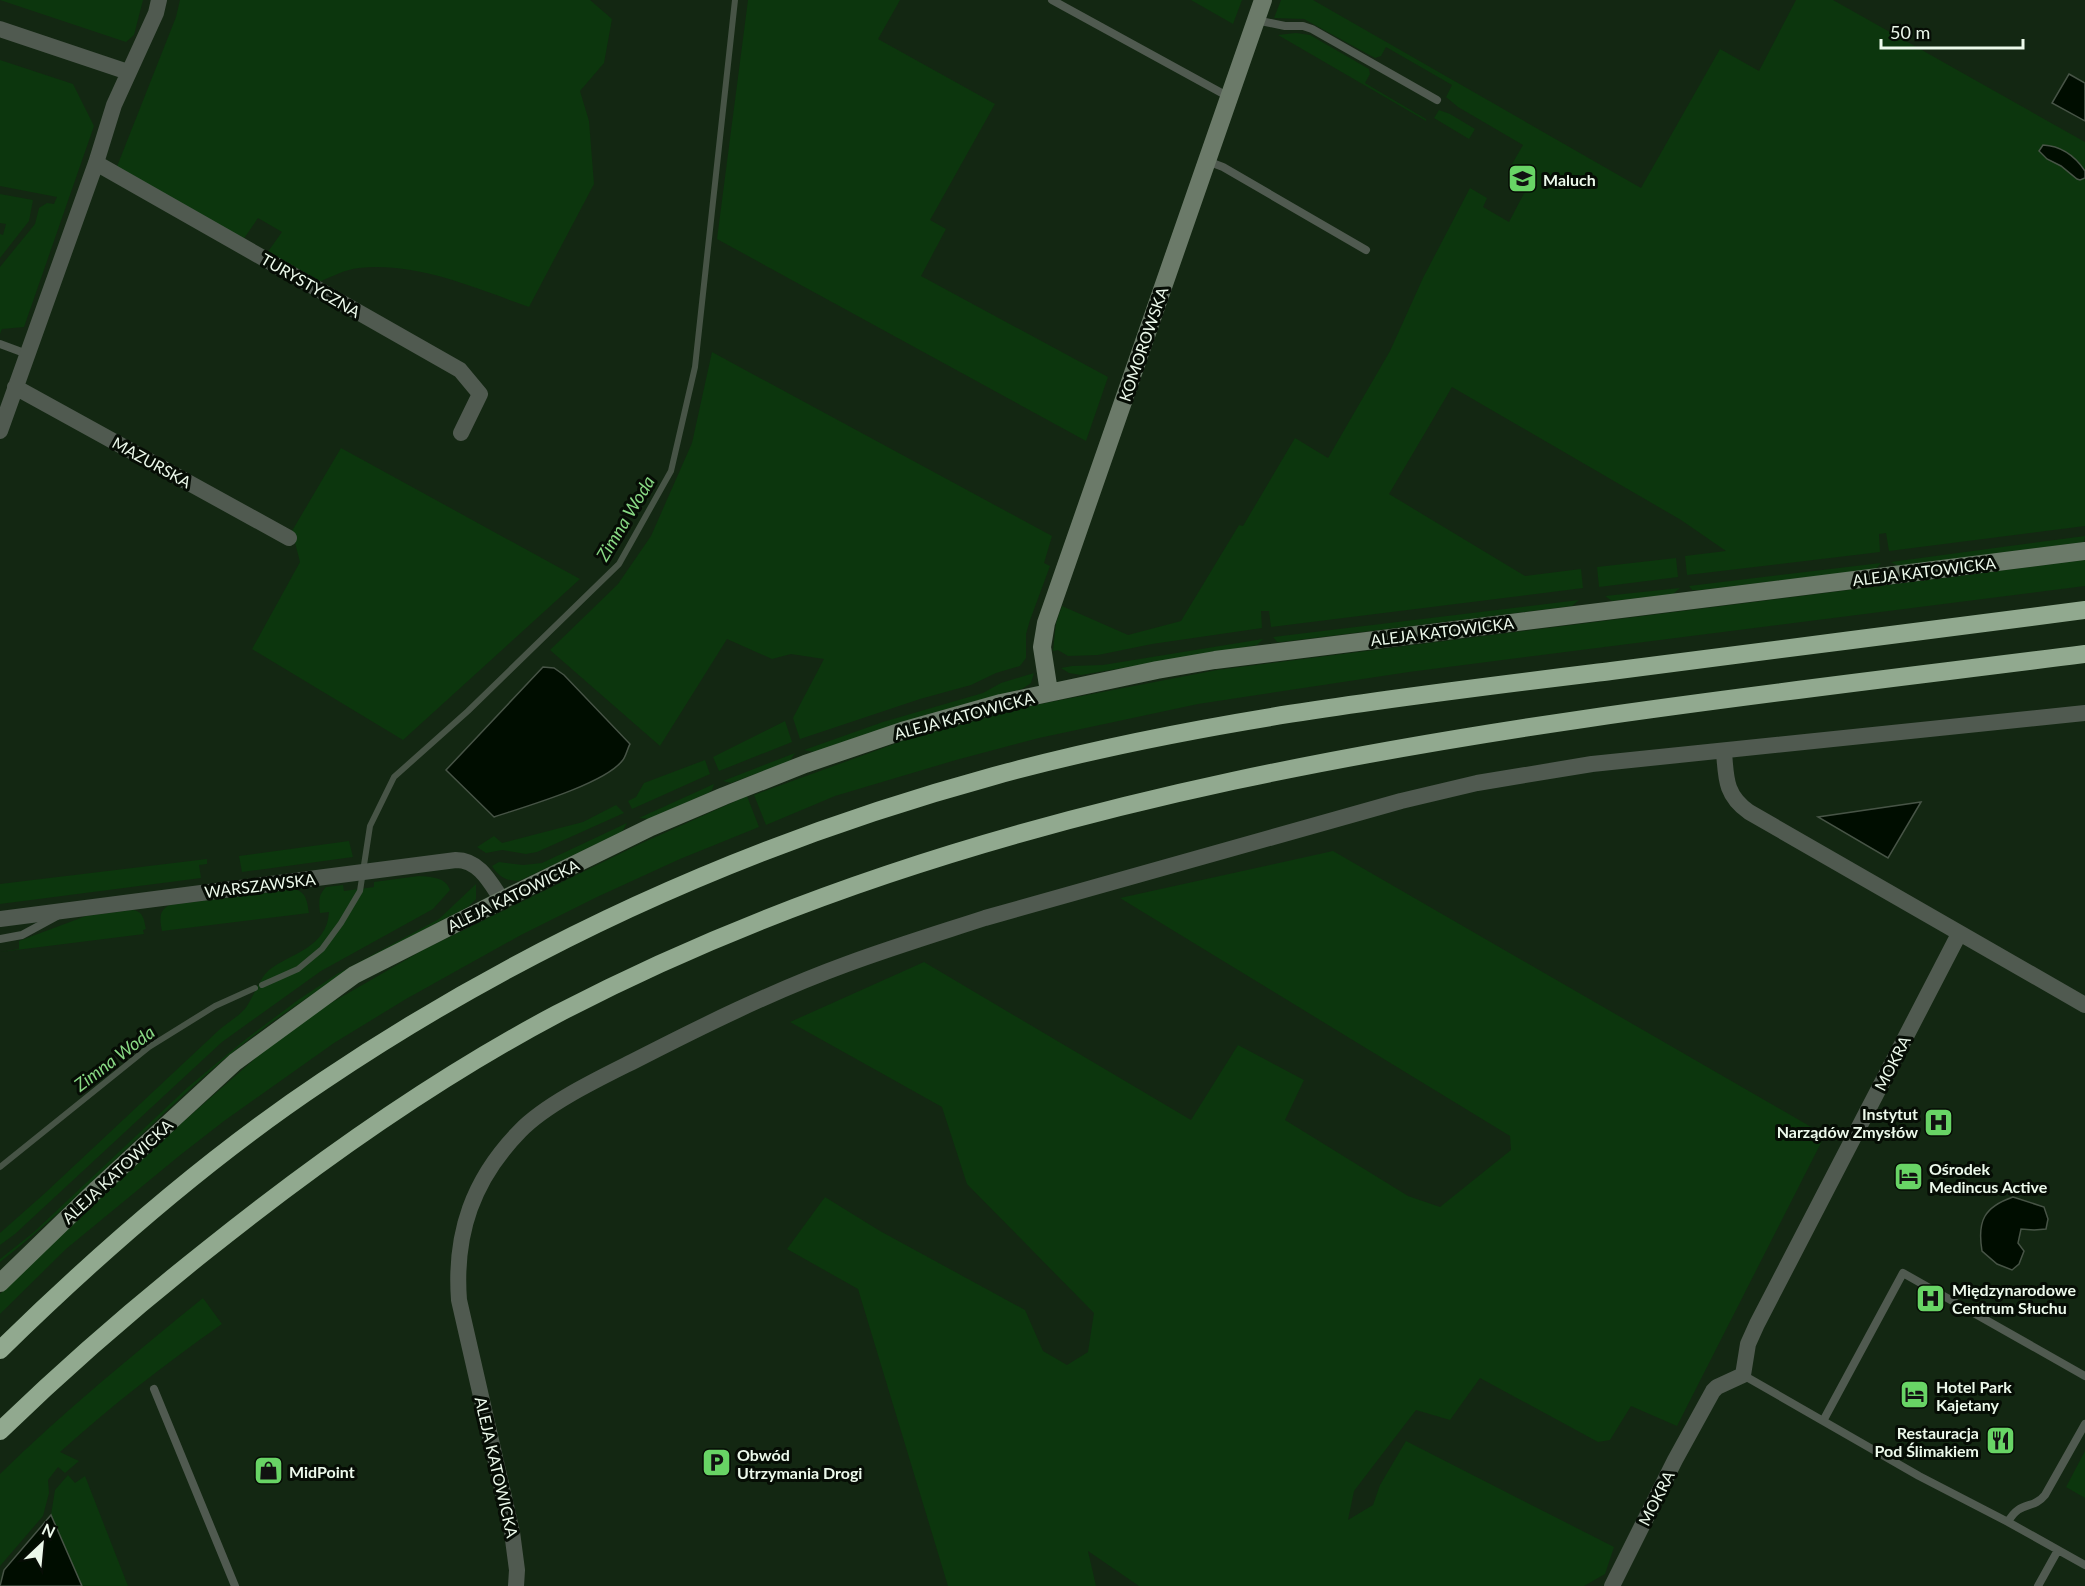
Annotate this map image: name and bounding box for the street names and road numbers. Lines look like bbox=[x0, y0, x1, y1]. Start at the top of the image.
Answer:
street label: TURYSTYCZNA bbox=[258, 249, 364, 321]
street label: KOMOROWSKA bbox=[1115, 284, 1171, 404]
street label: MAZURSKA bbox=[109, 433, 195, 492]
street label: ALEJA KATOWICKA bbox=[1851, 553, 1997, 589]
street label: ALEJA KATOWICKA bbox=[1369, 613, 1515, 649]
street label: ALEJA KATOWICKA bbox=[892, 687, 1036, 743]
street label: ALEJA KATOWICKA bbox=[444, 855, 582, 935]
street label: WARSZAWSKA bbox=[203, 869, 317, 901]
street label: MOKRA bbox=[1870, 1032, 1914, 1094]
street label: ALEJA KATOWICKA bbox=[58, 1115, 176, 1227]
street label: ALEJA KATOWICKA bbox=[472, 1395, 523, 1540]
street label: MOKRA bbox=[1634, 1467, 1678, 1529]

